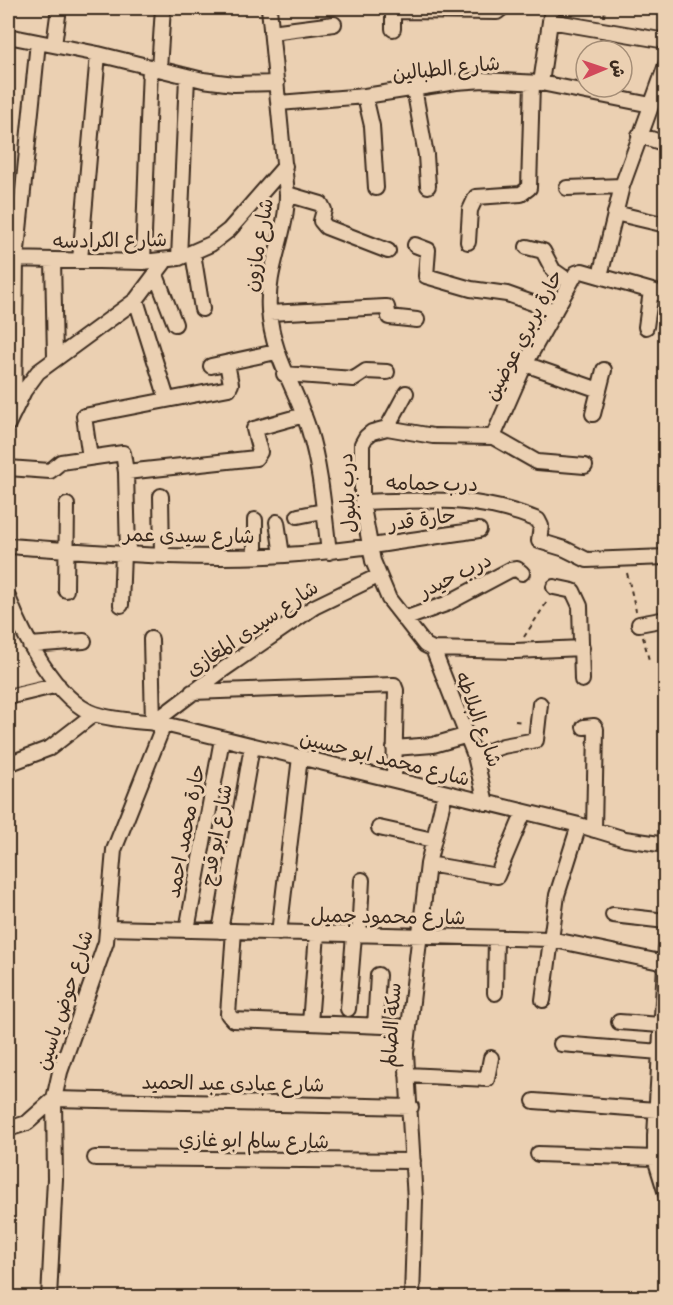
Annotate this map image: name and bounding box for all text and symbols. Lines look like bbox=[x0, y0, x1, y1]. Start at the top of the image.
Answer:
north arrow bbox=[574, 39, 634, 99]
street label: شارع الطبالين bbox=[391, 50, 501, 88]
text: ش bbox=[609, 59, 628, 78]
street label: شارع مازون bbox=[238, 196, 280, 294]
street label: شارع الكرادسه bbox=[53, 227, 167, 255]
street label: حارة بربري عوضين bbox=[478, 265, 570, 406]
street label: درب بلبول bbox=[333, 452, 362, 534]
street label: درب حمامه bbox=[386, 470, 478, 496]
street label: حارة قدر bbox=[385, 502, 457, 536]
street label: شارع سيدى عمر bbox=[121, 522, 255, 550]
street label: درب حيدر bbox=[413, 547, 495, 604]
street label: شارع سيدى المغازى bbox=[181, 575, 324, 683]
street label: شارع البلاطه bbox=[449, 668, 507, 771]
street label: شارع محمد ابو حسين bbox=[297, 725, 472, 793]
street label: حارة محمد احمد bbox=[160, 762, 210, 900]
street label: شارع ابو قدح bbox=[195, 782, 239, 888]
street label: شارع محمود جميل bbox=[310, 903, 466, 931]
street label: شارع حوض ياسين bbox=[30, 927, 100, 1074]
street label: سكة الضالم bbox=[376, 982, 409, 1068]
street label: شارع عبادى عبد الحميد bbox=[141, 1069, 325, 1099]
street label: شارع سالم ابو غازي bbox=[179, 1127, 329, 1156]

